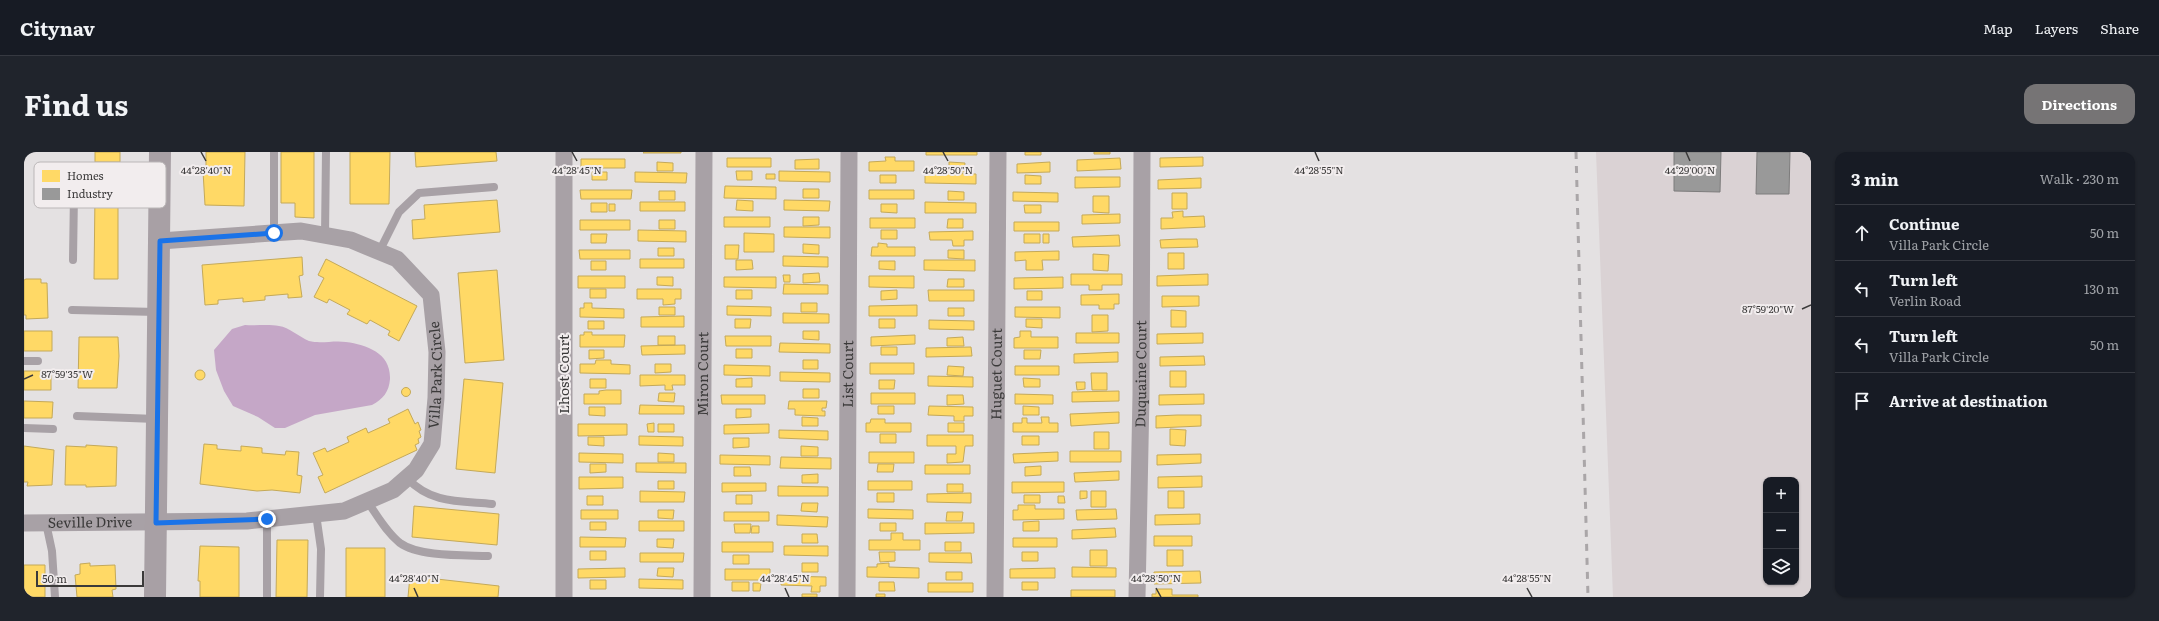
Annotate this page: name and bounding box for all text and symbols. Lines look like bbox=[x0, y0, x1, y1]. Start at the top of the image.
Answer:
text: Citynav bbox=[20, 14, 95, 42]
text: Map bbox=[1983, 18, 2013, 38]
text: Layers bbox=[2035, 18, 2078, 38]
text: Share bbox=[2100, 18, 2139, 38]
text: Find us bbox=[24, 83, 128, 125]
button: Directions bbox=[2024, 84, 2135, 124]
legend bbox=[34, 162, 166, 208]
text: 44°28'40"N bbox=[181, 162, 231, 177]
text: 44°28'45"N bbox=[552, 162, 602, 177]
text: 44°28'50"N bbox=[923, 162, 973, 177]
text: 44°28'55"N bbox=[1294, 162, 1344, 177]
text: 44°29'00"N bbox=[1665, 162, 1715, 177]
text: 3 min bbox=[1851, 166, 1899, 191]
text: Homes bbox=[67, 167, 104, 183]
text: Walk · 230 m bbox=[2040, 169, 2119, 188]
text: Industry bbox=[67, 185, 114, 201]
text: Continue bbox=[1889, 212, 1959, 235]
icon: ahead bbox=[1851, 222, 1873, 244]
text: 50 m bbox=[2090, 223, 2119, 242]
route start bbox=[265, 224, 283, 242]
text: Villa Park Circle bbox=[1889, 235, 1989, 254]
text: Turn left bbox=[1889, 268, 1958, 291]
icon: left bbox=[1851, 278, 1873, 300]
text: 130 m bbox=[2084, 279, 2119, 298]
text: Verlin Road bbox=[1889, 291, 1961, 310]
text: 87°59'20"W bbox=[1742, 301, 1794, 316]
street label: Villa Park Circle bbox=[422, 320, 446, 430]
street label: Duquaine Court bbox=[1129, 320, 1150, 428]
text: Turn left bbox=[1889, 324, 1958, 347]
street label: Huguet Court bbox=[985, 328, 1006, 420]
street label: Miron Court bbox=[692, 331, 712, 416]
street label: Lhost Court bbox=[553, 334, 573, 414]
icon: left bbox=[1851, 334, 1873, 356]
text: 50 m bbox=[2090, 335, 2119, 354]
street label: List Court bbox=[837, 340, 857, 408]
text: Villa Park Circle bbox=[1889, 347, 1989, 366]
text: 87°59'35"W bbox=[41, 366, 93, 381]
text: Arrive at destination bbox=[1889, 389, 2048, 412]
icon: arrive bbox=[1851, 390, 1873, 412]
map controls bbox=[1763, 477, 1799, 585]
button: + bbox=[1763, 477, 1799, 513]
route end bbox=[258, 510, 276, 528]
street label: Seville Drive bbox=[48, 511, 132, 532]
button: − bbox=[1763, 513, 1799, 549]
button: layers bbox=[1763, 549, 1799, 585]
scale bar bbox=[36, 569, 144, 588]
text: 50 m bbox=[42, 570, 67, 586]
text: 44°28'40"N bbox=[389, 570, 439, 585]
text: 44°28'45"N bbox=[760, 570, 810, 585]
text: 44°28'50"N bbox=[1131, 570, 1181, 585]
text: 44°28'55"N bbox=[1502, 570, 1552, 585]

